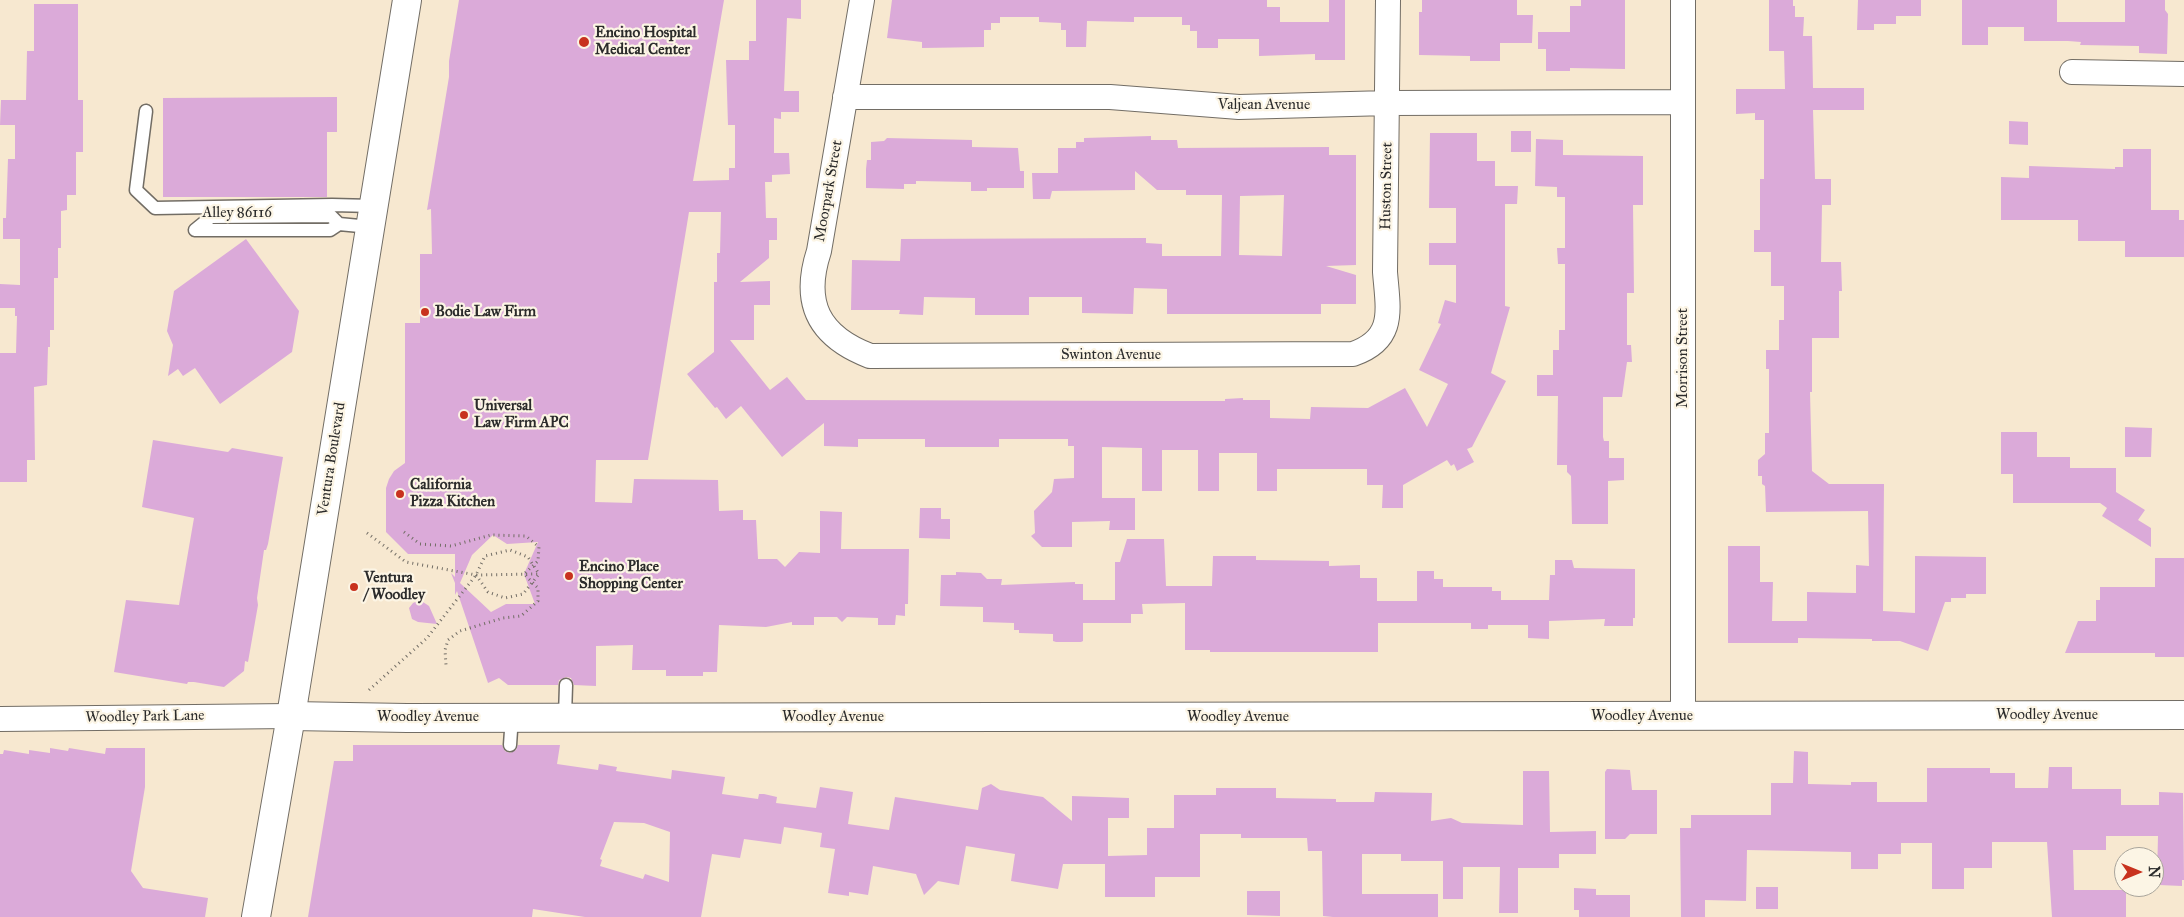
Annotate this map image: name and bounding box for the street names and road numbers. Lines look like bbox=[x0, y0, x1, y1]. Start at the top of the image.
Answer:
street label: Valjean Avenue bbox=[1218, 96, 1310, 114]
street label: Moorpark Street bbox=[811, 139, 847, 243]
street label: Huston Street bbox=[1377, 142, 1397, 230]
street label: Alley 86116 bbox=[202, 204, 272, 222]
street label: Morrison Street bbox=[1674, 308, 1692, 408]
street label: Swinton Avenue bbox=[1061, 346, 1161, 364]
street label: Ventura Boulevard bbox=[314, 401, 350, 517]
street label: Woodley Avenue bbox=[1996, 706, 2098, 724]
street label: Woodley Park Lane bbox=[85, 707, 205, 727]
street label: Woodley Avenue bbox=[1591, 707, 1693, 725]
street label: Woodley Avenue bbox=[377, 708, 479, 726]
street label: Woodley Avenue bbox=[782, 708, 884, 726]
street label: Woodley Avenue bbox=[1187, 708, 1289, 726]

